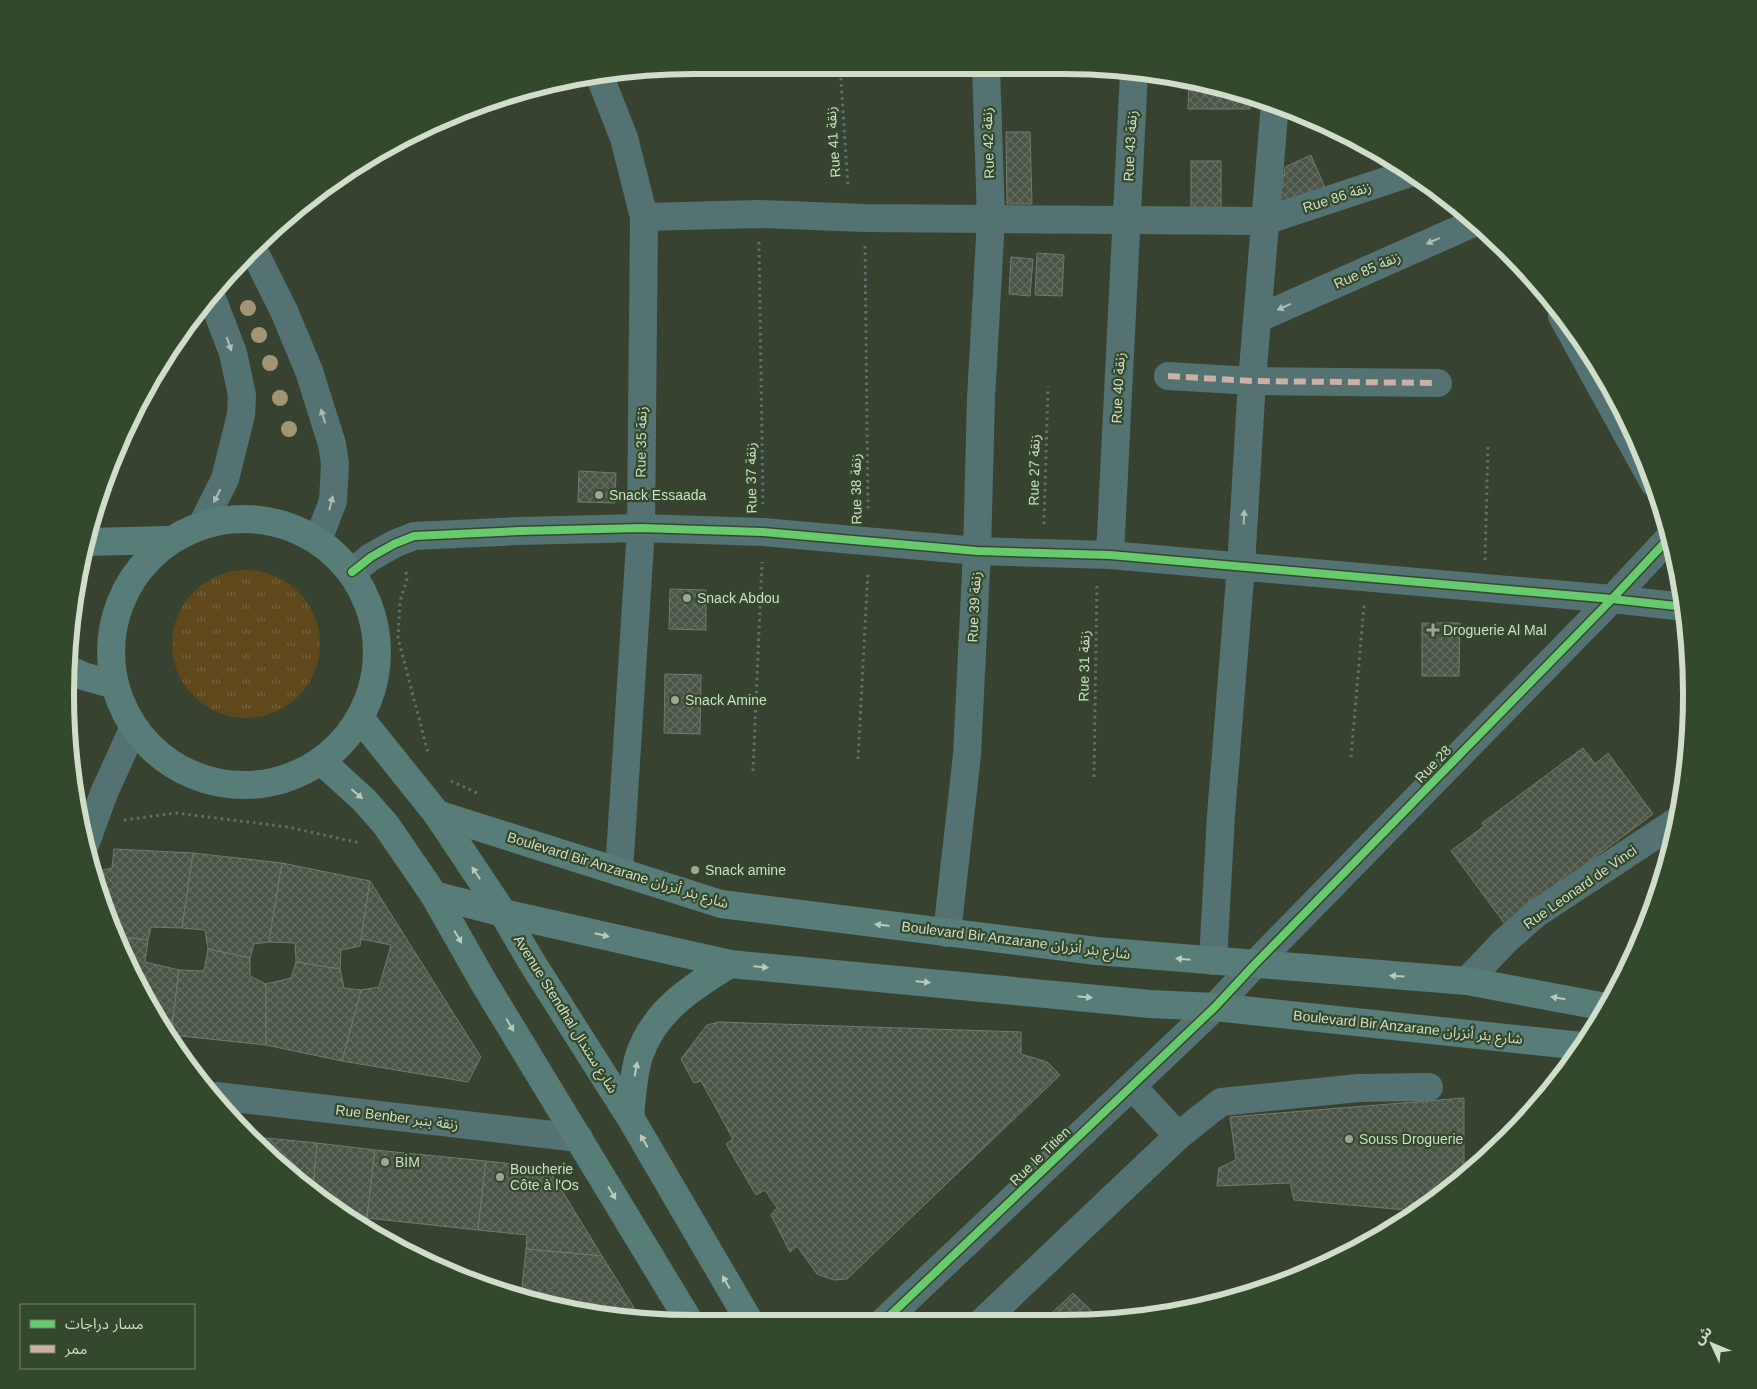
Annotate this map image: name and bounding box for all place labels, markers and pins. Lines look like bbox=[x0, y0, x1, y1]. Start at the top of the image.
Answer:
place label: Snack Essaada bbox=[609, 487, 706, 503]
marker: Snack Essaada bbox=[593, 489, 605, 501]
place label: Snack Abdou bbox=[697, 590, 780, 606]
marker: Snack Abdou bbox=[681, 592, 693, 604]
place label: Droguerie Al Mal bbox=[1443, 622, 1547, 638]
marker: Droguerie Al Mal bbox=[1427, 624, 1439, 636]
place label: Snack Amine bbox=[685, 692, 767, 708]
marker: Snack Amine bbox=[669, 694, 681, 706]
place label: Snack amine bbox=[705, 862, 786, 878]
marker: Snack amine bbox=[689, 864, 701, 876]
place label: Souss Droguerie bbox=[1359, 1131, 1463, 1147]
marker: Souss Droguerie bbox=[1343, 1133, 1355, 1145]
place label: BİM bbox=[395, 1153, 420, 1170]
marker: BİM bbox=[379, 1156, 391, 1168]
place label: Boucherie Côte à l'Os bbox=[510, 1161, 579, 1193]
marker: Boucherie Côte à l'Os bbox=[494, 1171, 506, 1183]

